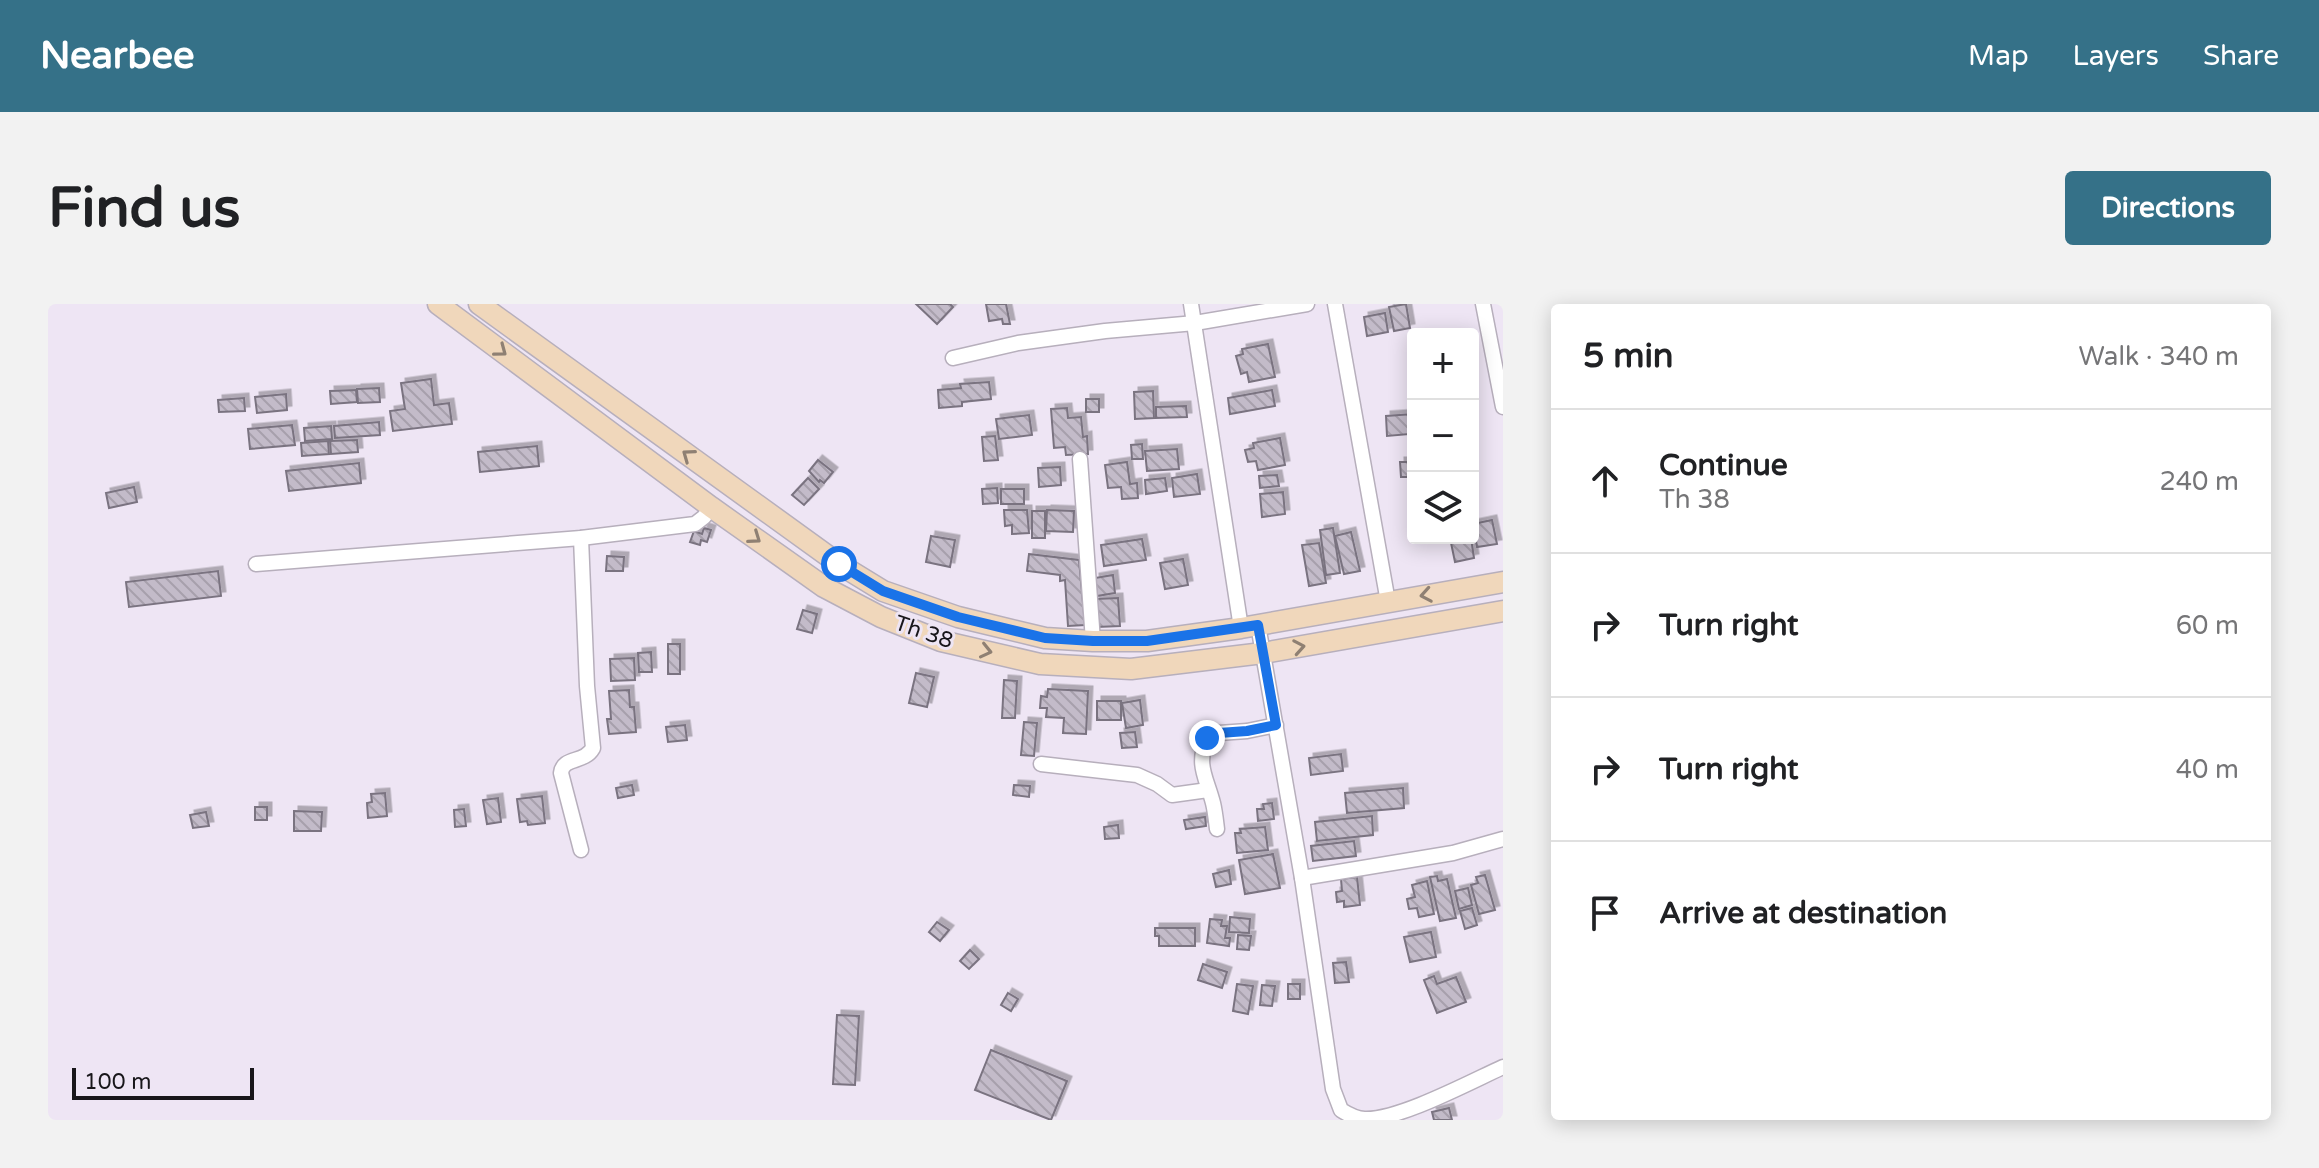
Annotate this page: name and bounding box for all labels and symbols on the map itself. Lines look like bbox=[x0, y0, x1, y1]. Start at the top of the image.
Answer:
one-way arrow bbox=[492, 341, 507, 355]
one-way arrow bbox=[682, 450, 697, 465]
one-way arrow bbox=[747, 528, 761, 543]
route start bbox=[821, 546, 857, 582]
one-way arrow bbox=[1419, 586, 1433, 603]
street label: Th 38 bbox=[891, 610, 957, 654]
one-way arrow bbox=[1292, 639, 1306, 656]
one-way arrow bbox=[979, 642, 993, 659]
route end bbox=[1189, 720, 1225, 756]
scale bar bbox=[72, 1064, 254, 1100]

